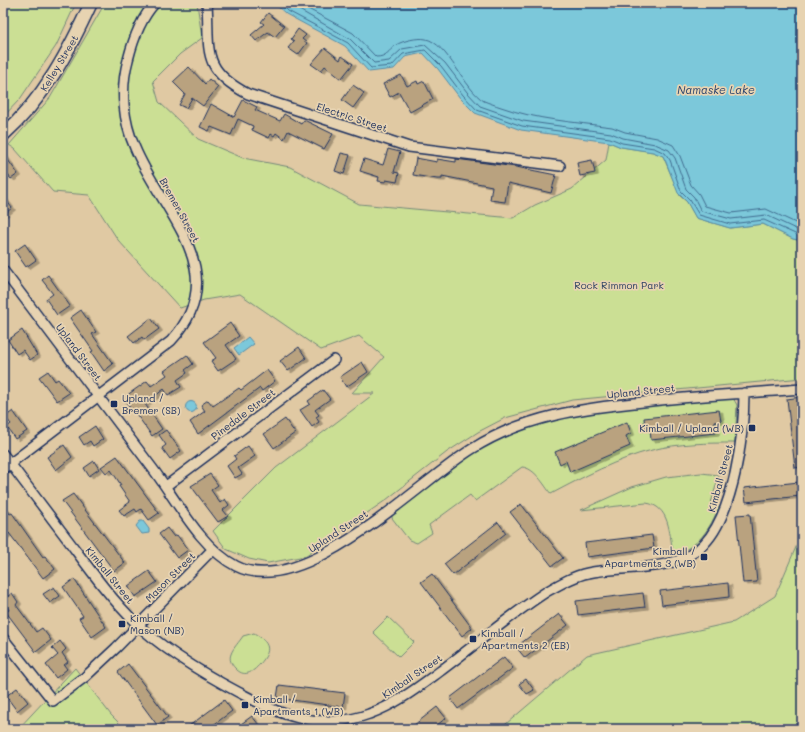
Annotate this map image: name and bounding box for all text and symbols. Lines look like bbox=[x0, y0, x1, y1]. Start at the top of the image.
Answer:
street label: Kelley Street bbox=[37, 32, 81, 94]
water label: Namaske Lake bbox=[677, 82, 755, 97]
street label: Electric Street bbox=[315, 99, 389, 135]
street label: Bremer Street bbox=[157, 175, 203, 245]
park label: Rock Rimmon Park bbox=[574, 278, 664, 292]
street label: Upland Street bbox=[53, 320, 105, 384]
street label: Upland Street bbox=[606, 380, 676, 402]
street label: Pinedale Street bbox=[208, 385, 278, 443]
place label: Upland / Bremer (SB) bbox=[122, 391, 180, 417]
marker: Upland / Bremer (SB) bbox=[109, 399, 119, 409]
place label: Kimball / Upland (WB) bbox=[639, 421, 744, 435]
marker: Kimball / Upland (WB) bbox=[747, 423, 757, 433]
street label: Kimball Street bbox=[704, 443, 736, 513]
street label: Upland Street bbox=[305, 506, 371, 556]
street label: Kimball Street bbox=[83, 543, 137, 607]
place label: Kimball / Apartments 3 (WB) bbox=[604, 544, 696, 570]
street label: Mason Street bbox=[142, 549, 198, 605]
marker: Kimball / Apartments 3 (WB) bbox=[699, 552, 709, 562]
place label: Kimball / Mason (NB) bbox=[130, 611, 184, 637]
marker: Kimball / Mason (NB) bbox=[117, 619, 127, 629]
place label: Kimball / Apartments 2 (EB) bbox=[481, 626, 569, 652]
marker: Kimball / Apartments 2 (EB) bbox=[468, 634, 478, 644]
street label: Kimball Street bbox=[379, 651, 445, 701]
place label: Kimball / Apartments 1 (WB) bbox=[253, 692, 343, 718]
marker: Kimball / Apartments 1 (WB) bbox=[240, 700, 250, 710]

